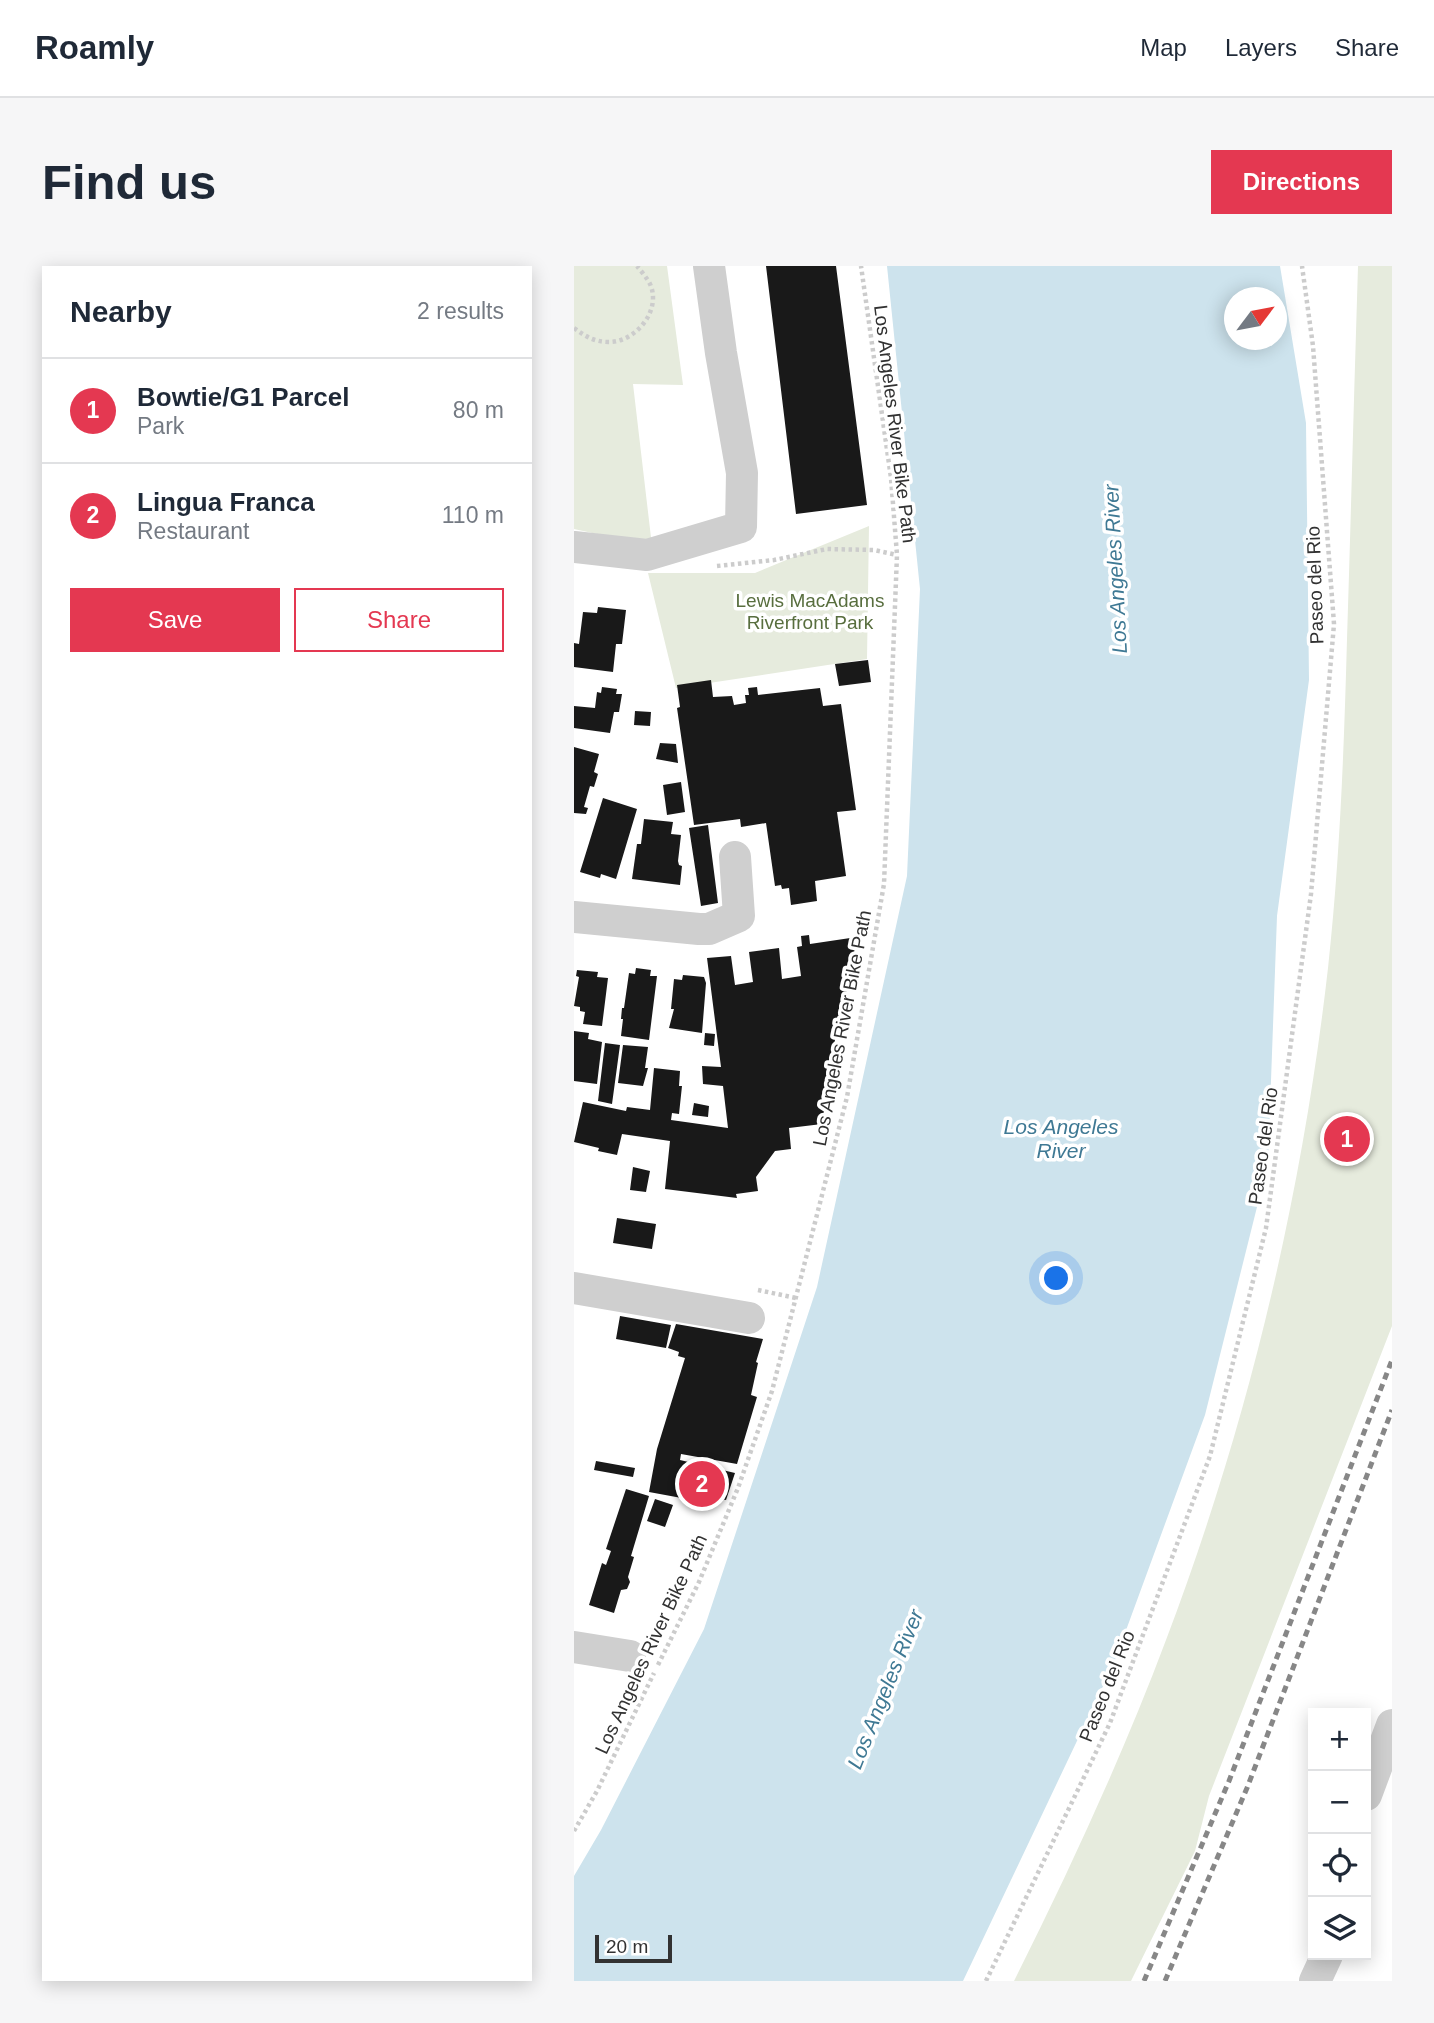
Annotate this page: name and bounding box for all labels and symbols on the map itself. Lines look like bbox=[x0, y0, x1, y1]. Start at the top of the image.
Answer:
north arrow bbox=[1224, 287, 1287, 350]
street label: Los Angeles River Bike Path bbox=[870, 304, 920, 544]
water label: Los Angeles River bbox=[1099, 483, 1131, 654]
street label: Paseo del Rio bbox=[1302, 526, 1328, 644]
park label: Lewis MacAdams Riverfront Park bbox=[736, 590, 884, 633]
street label: Los Angeles River Bike Path bbox=[809, 908, 875, 1148]
street label: Paseo del Rio bbox=[1244, 1086, 1282, 1206]
pin: 1 bbox=[1324, 1113, 1370, 1165]
water label: Los Angeles River bbox=[1004, 1115, 1119, 1162]
your location bbox=[1039, 1261, 1073, 1295]
pin: 2 bbox=[679, 1458, 725, 1510]
street label: Los Angeles River Bike Path bbox=[591, 1531, 711, 1757]
water label: Los Angeles River bbox=[843, 1605, 928, 1772]
street label: Paseo del Rio bbox=[1075, 1627, 1139, 1745]
scale bar bbox=[595, 1932, 672, 1964]

